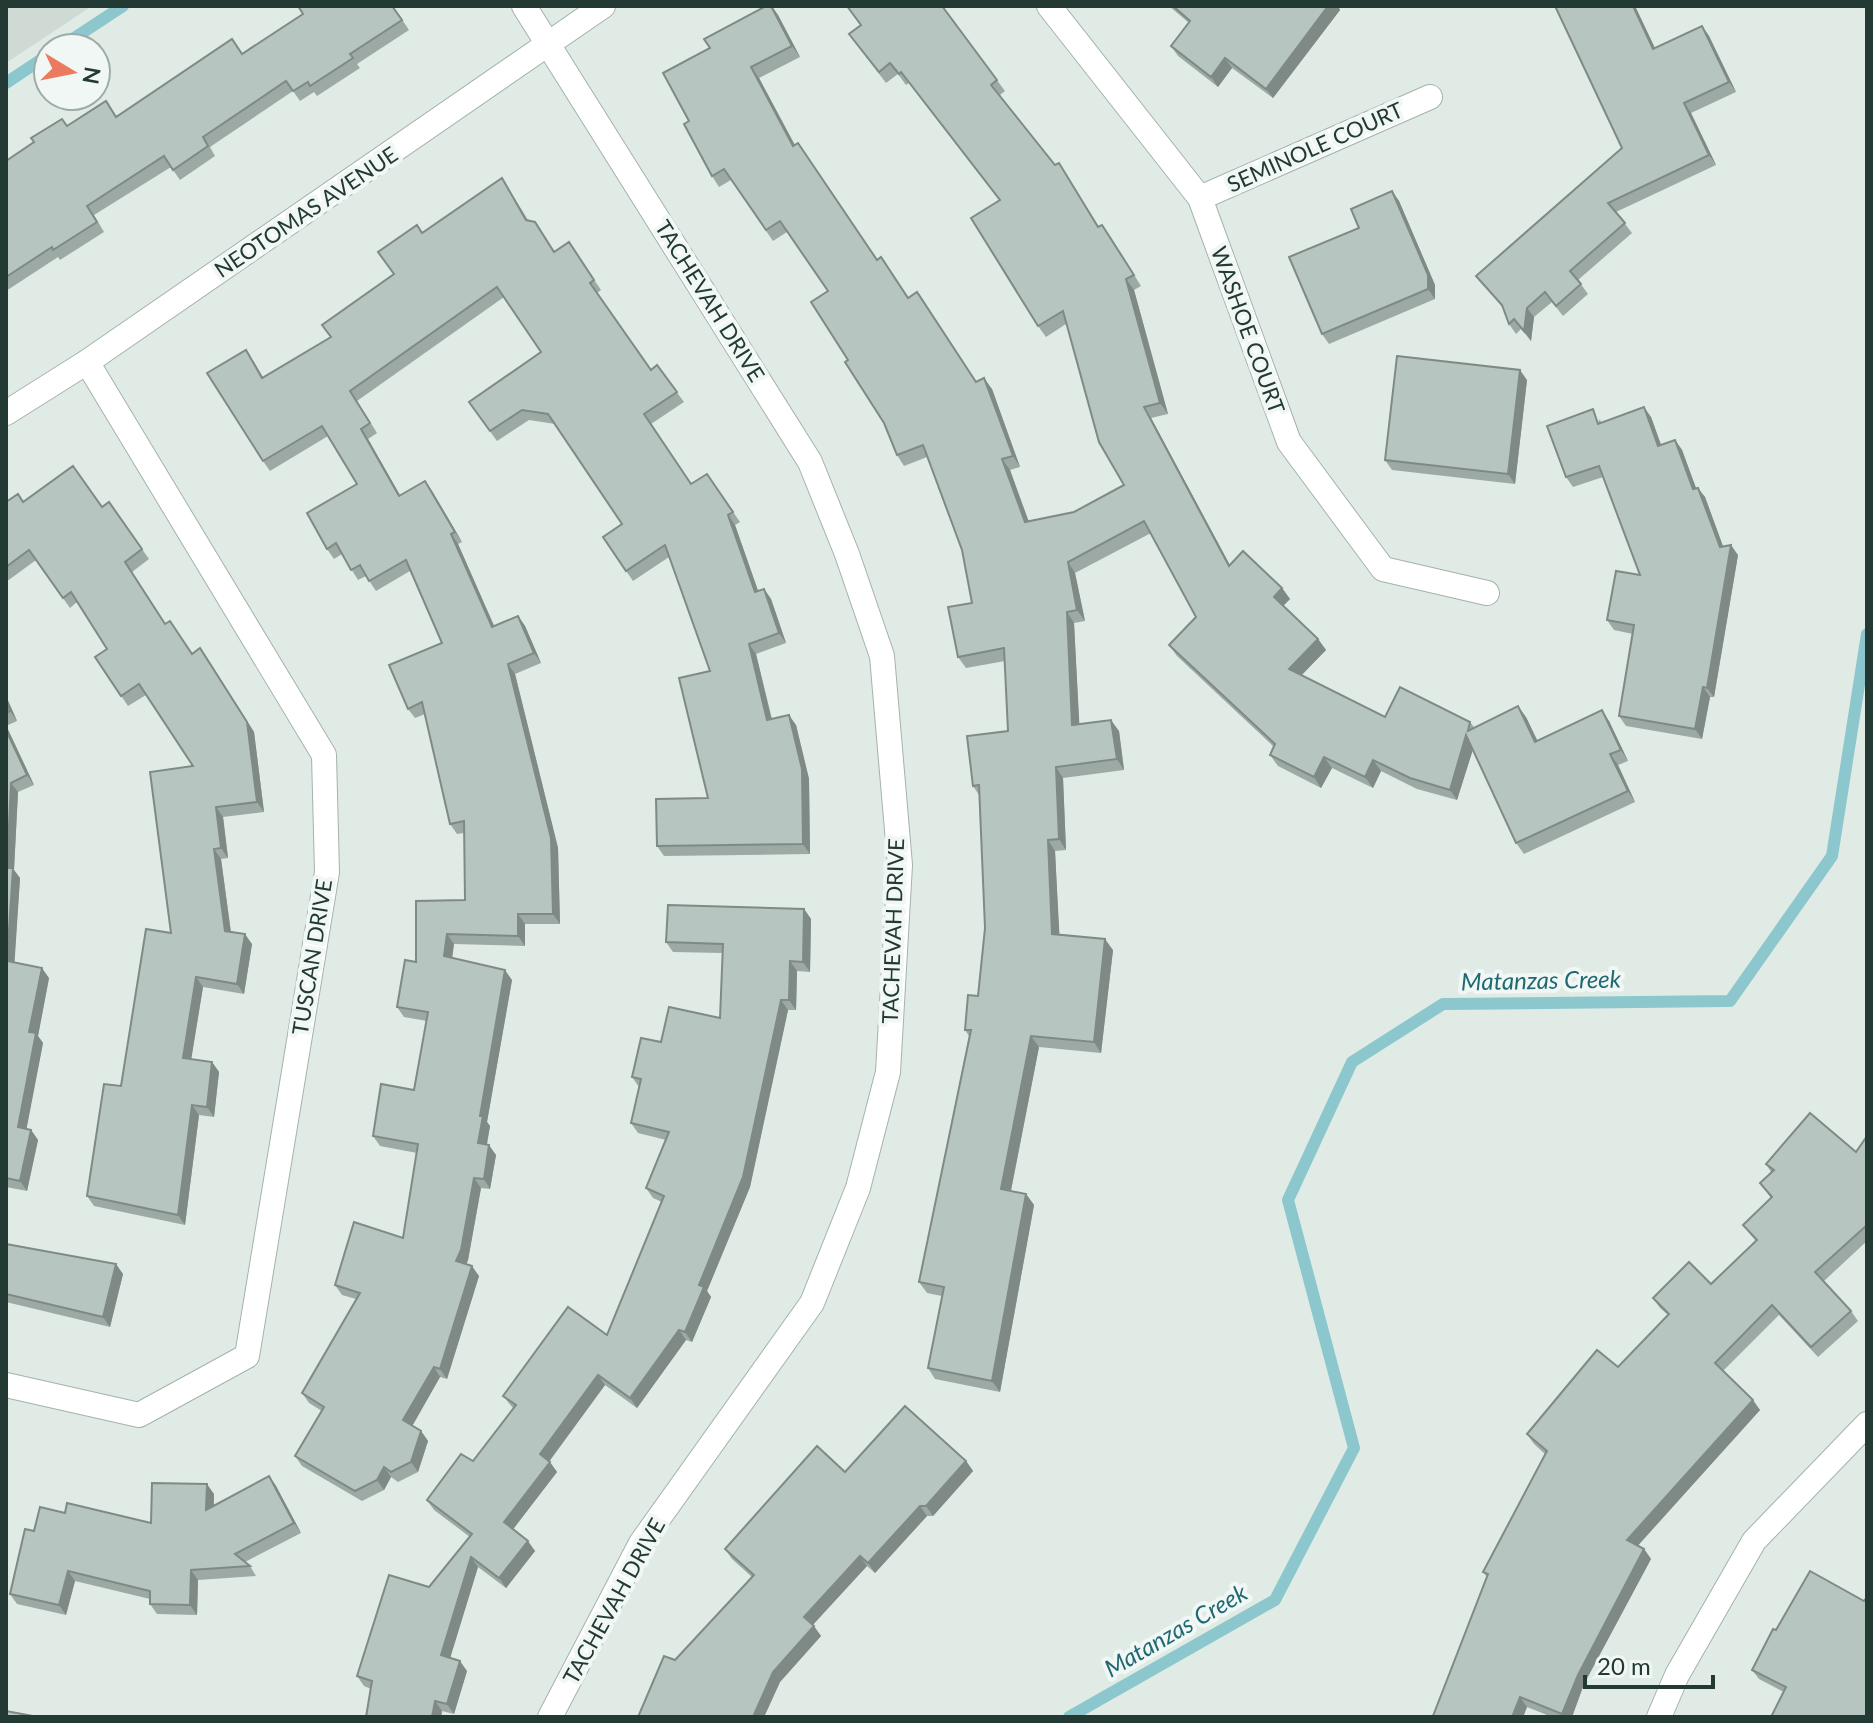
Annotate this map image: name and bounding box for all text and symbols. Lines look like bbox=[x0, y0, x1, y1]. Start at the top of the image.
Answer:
north arrow bbox=[32, 32, 112, 112]
text: N bbox=[77, 65, 107, 86]
street label: SEMINOLE COURT bbox=[1223, 96, 1407, 197]
street label: NEOTOMAS AVENUE bbox=[209, 140, 402, 283]
street label: TACHEVAH DRIVE bbox=[650, 215, 771, 387]
street label: WASHOE COURT bbox=[1206, 243, 1291, 417]
street label: TACHEVAH DRIVE bbox=[876, 838, 909, 1024]
street label: TUSCAN DRIVE bbox=[286, 877, 337, 1037]
water label: Matanzas Creek bbox=[1461, 964, 1622, 995]
street label: TACHEVAH DRIVE bbox=[557, 1513, 670, 1688]
water label: Matanzas Creek bbox=[1099, 1577, 1252, 1682]
scale bar bbox=[1585, 1639, 1713, 1689]
text: 20 m bbox=[1597, 1651, 1651, 1680]

